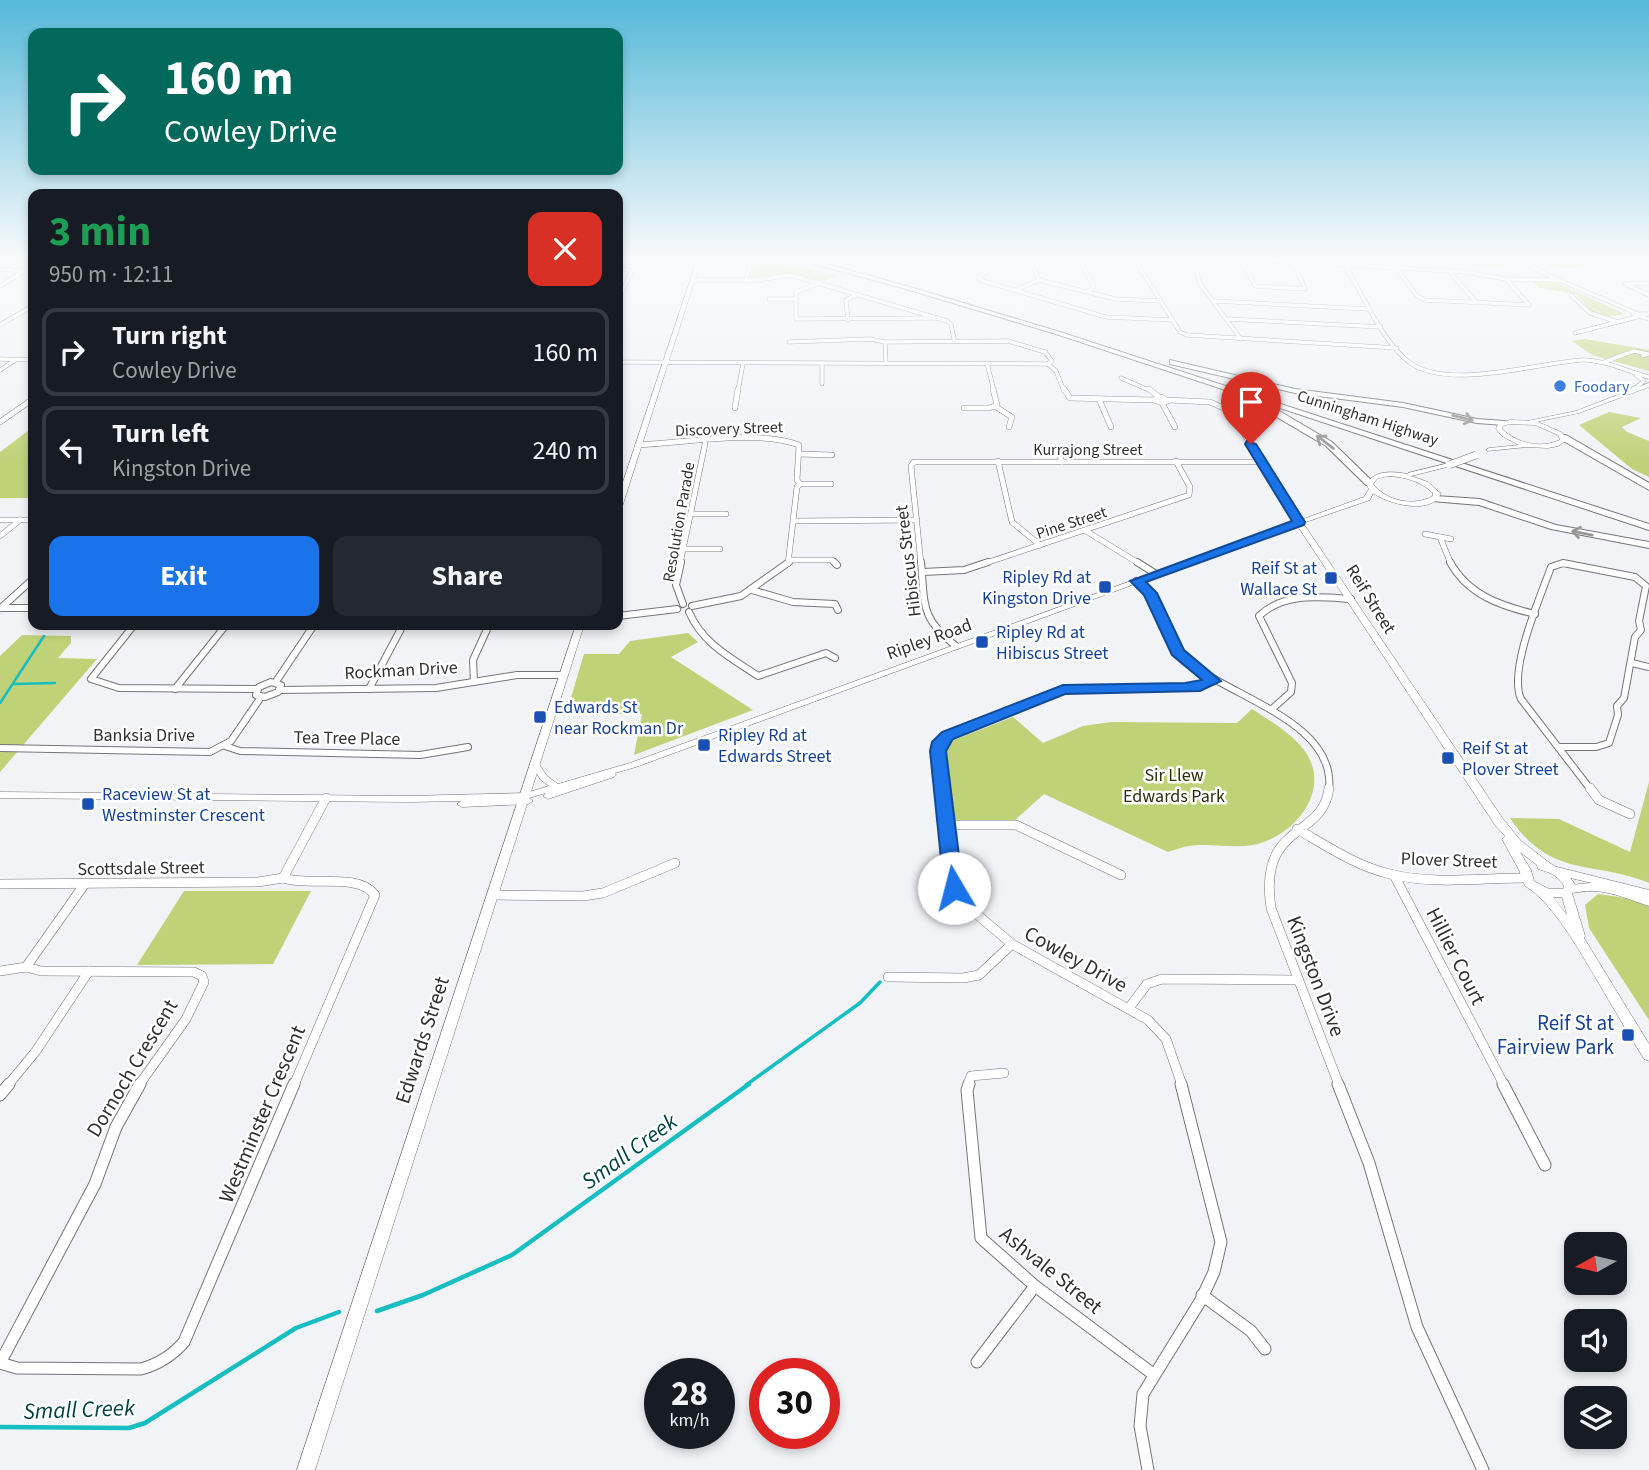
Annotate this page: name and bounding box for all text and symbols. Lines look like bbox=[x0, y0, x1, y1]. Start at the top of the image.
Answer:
text: 160 m bbox=[164, 44, 293, 114]
icon: right bbox=[49, 56, 140, 147]
text: Cowley Drive bbox=[164, 109, 337, 155]
text: 3 min bbox=[49, 202, 151, 262]
button: close bbox=[528, 212, 602, 286]
text: 950 m · 12:11 bbox=[49, 258, 173, 291]
text: Turn right bbox=[112, 317, 227, 354]
icon: right bbox=[53, 333, 91, 371]
text: 160 m bbox=[532, 334, 598, 371]
text: Cowley Drive bbox=[112, 354, 237, 387]
pin bbox=[1221, 372, 1281, 444]
place label: Foodary bbox=[1574, 376, 1630, 398]
marker: Foodary bbox=[1552, 378, 1568, 394]
icon: arrive bbox=[1232, 383, 1270, 421]
street label: Cunningham Highway bbox=[1294, 385, 1442, 451]
one-way arrow bbox=[1451, 412, 1474, 425]
text: Turn left bbox=[112, 415, 209, 452]
street label: Discovery Street bbox=[675, 416, 784, 442]
icon: left bbox=[53, 431, 91, 469]
text: 240 m bbox=[532, 432, 598, 469]
one-way arrow bbox=[1316, 435, 1335, 449]
street label: Kurrajong Street bbox=[1033, 439, 1143, 461]
text: Kingston Drive bbox=[112, 452, 251, 485]
street label: Resolution Parade bbox=[658, 460, 700, 584]
street label: Pine Street bbox=[1033, 501, 1110, 545]
street label: Hibiscus Street bbox=[889, 504, 928, 618]
one-way arrow bbox=[1571, 526, 1594, 540]
button: Exit bbox=[49, 536, 319, 616]
button: Share bbox=[333, 536, 602, 616]
place label: Reif St at Wallace St bbox=[1240, 556, 1317, 602]
street label: Reif Street bbox=[1339, 560, 1402, 639]
place label: Ripley Rd at Kingston Drive bbox=[982, 565, 1091, 611]
marker: Reif St at Wallace St bbox=[1323, 570, 1339, 586]
marker: Ripley Rd at Kingston Drive bbox=[1097, 579, 1113, 595]
street label: Ripley Road bbox=[883, 613, 975, 666]
place label: Ripley Rd at Hibiscus Street bbox=[996, 620, 1108, 666]
marker: Ripley Rd at Hibiscus Street bbox=[974, 634, 990, 650]
street label: Rockman Drive bbox=[344, 655, 458, 686]
place label: Edwards St near Rockman Dr bbox=[554, 695, 684, 741]
marker: Edwards St near Rockman Dr bbox=[532, 709, 548, 725]
street label: Banksia Drive bbox=[93, 723, 195, 748]
place label: Ripley Rd at Edwards Street bbox=[718, 723, 831, 769]
street label: Tea Tree Place bbox=[293, 725, 401, 752]
place label: Reif St at Plover Street bbox=[1462, 736, 1559, 782]
marker: Ripley Rd at Edwards Street bbox=[696, 737, 712, 753]
marker: Reif St at Plover Street bbox=[1440, 750, 1456, 766]
park label: Sir Llew Edwards Park bbox=[1123, 763, 1225, 809]
place label: Raceview St at Westminster Crescent bbox=[102, 782, 265, 828]
marker: Raceview St at Westminster Crescent bbox=[80, 796, 96, 812]
street label: Plover Street bbox=[1400, 846, 1498, 875]
position arrow bbox=[917, 851, 991, 925]
street label: Scottsdale Street bbox=[77, 855, 205, 882]
street label: Hillier Court bbox=[1419, 902, 1493, 1010]
street label: Kingston Drive bbox=[1279, 911, 1353, 1041]
street label: Cowley Drive bbox=[1019, 918, 1133, 1000]
street label: Edwards Street bbox=[387, 972, 457, 1108]
street label: Dornoch Crescent bbox=[79, 993, 185, 1143]
place label: Reif St at Fairview Park bbox=[1497, 1008, 1615, 1062]
street label: Westminster Crescent bbox=[211, 1021, 313, 1207]
marker: Reif St at Fairview Park bbox=[1620, 1027, 1636, 1043]
water label: Small Creek bbox=[574, 1105, 685, 1198]
street label: Ashvale Street bbox=[993, 1219, 1109, 1321]
north arrow bbox=[1564, 1232, 1628, 1295]
map controls bbox=[1564, 1232, 1627, 1449]
button: sound bbox=[1564, 1309, 1627, 1372]
speed limit sign: 30 bbox=[749, 1358, 840, 1449]
text: 28 bbox=[671, 1369, 708, 1419]
button: layers bbox=[1564, 1386, 1627, 1449]
water label: Small Creek bbox=[23, 1391, 136, 1428]
text: km/h bbox=[670, 1408, 709, 1433]

